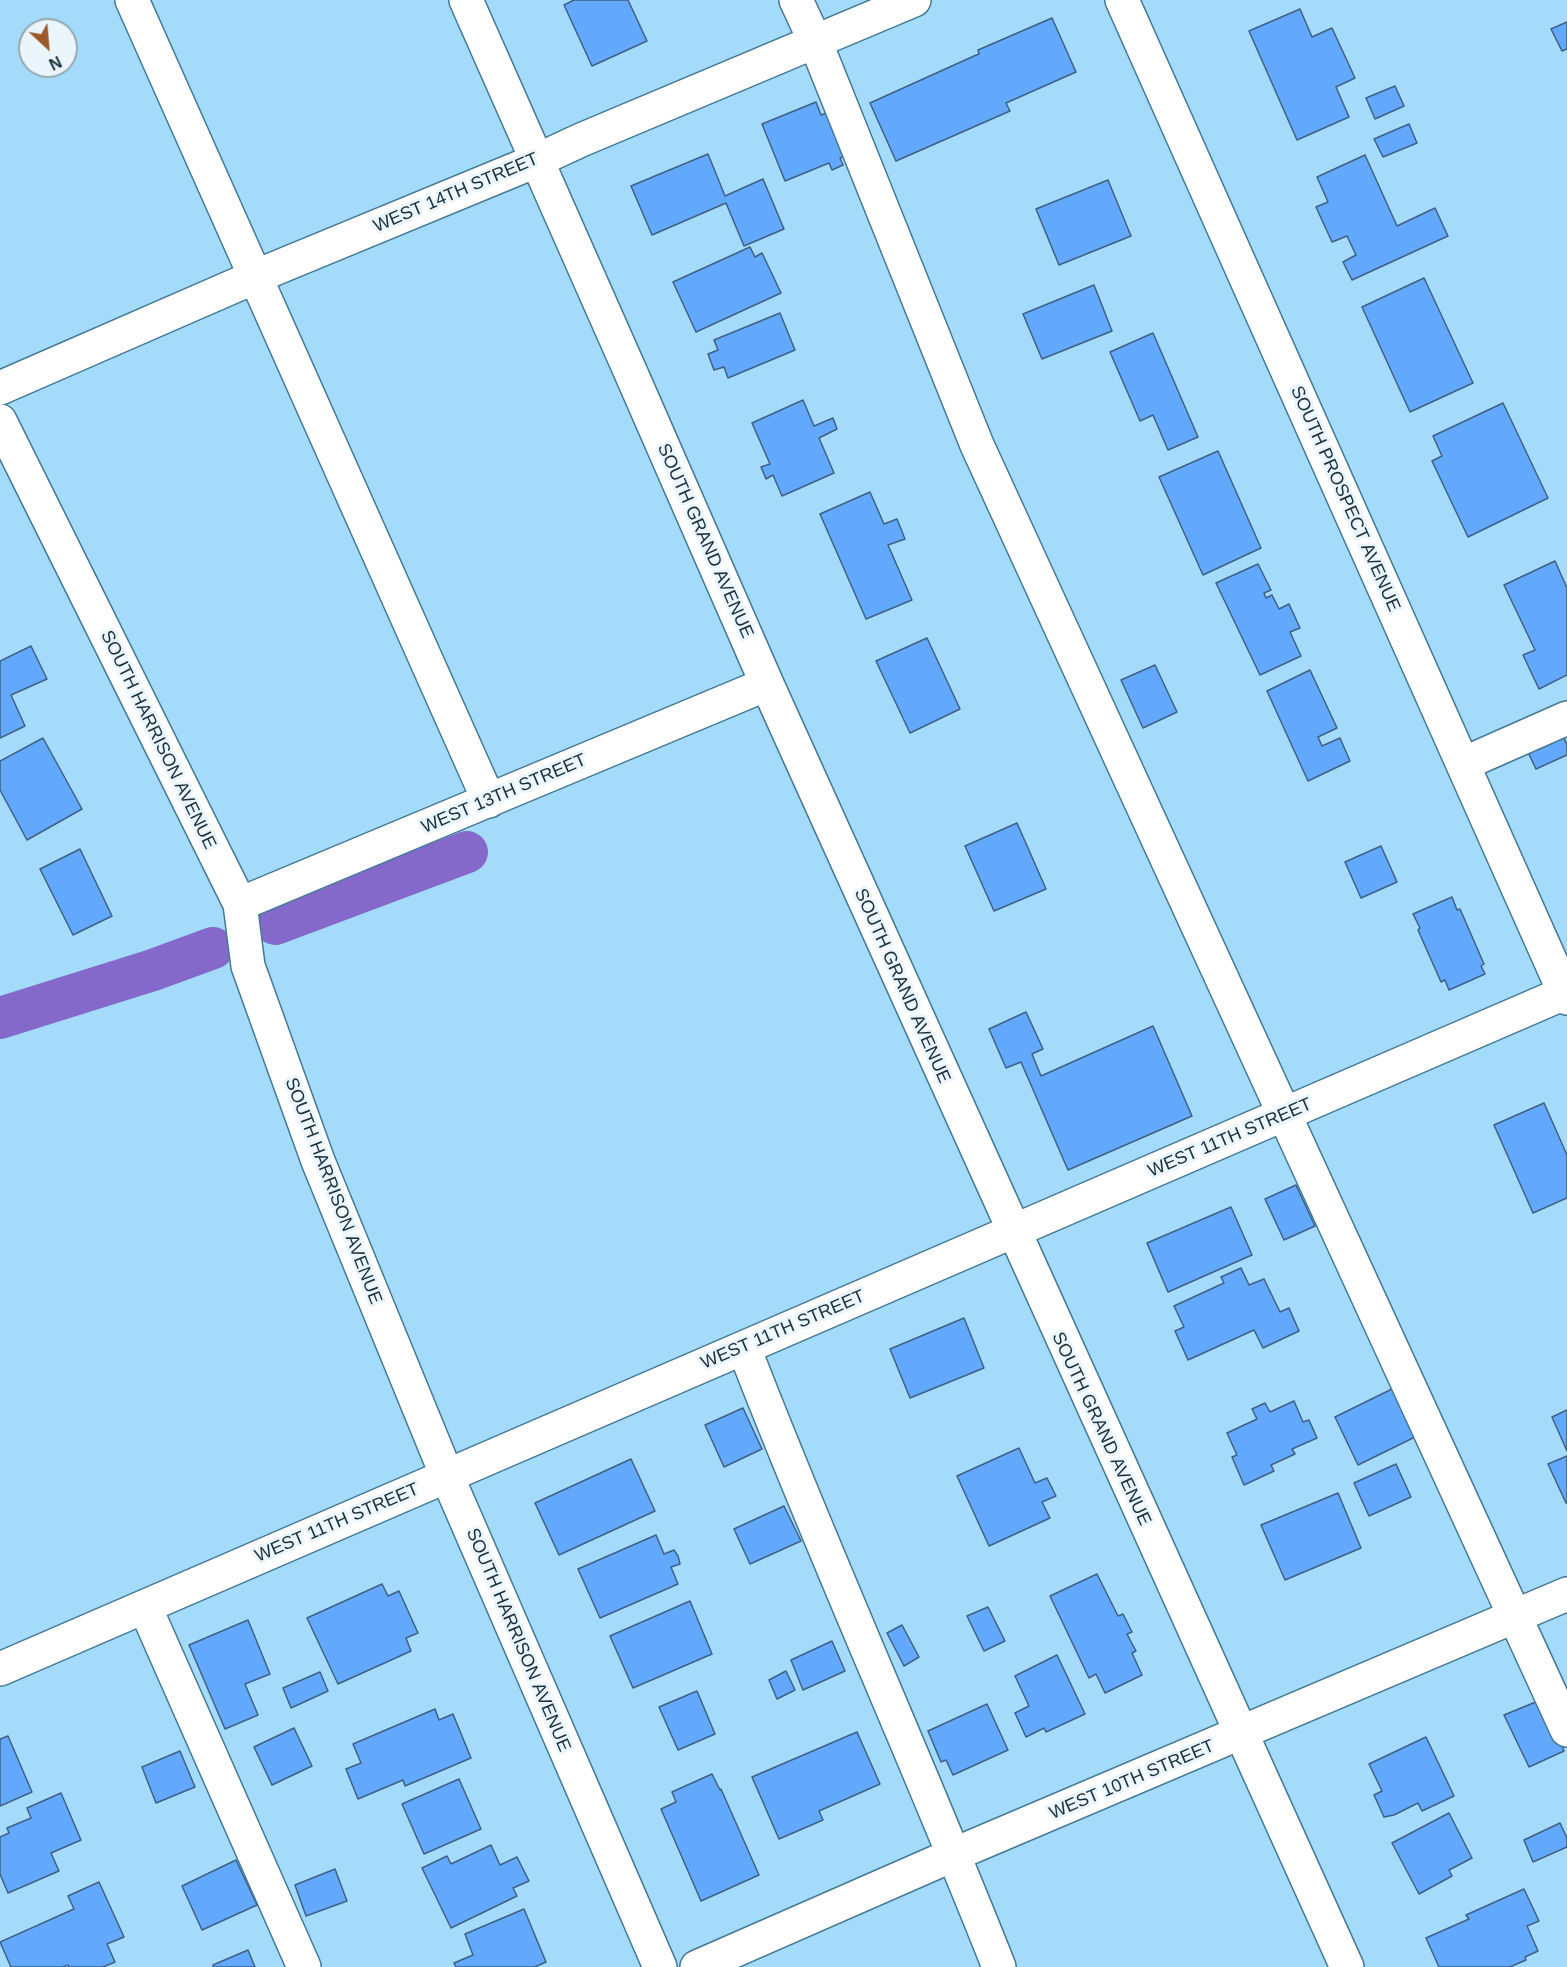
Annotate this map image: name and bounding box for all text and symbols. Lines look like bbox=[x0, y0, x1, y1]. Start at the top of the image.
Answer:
north arrow bbox=[18, 18, 78, 78]
text: N bbox=[46, 53, 64, 73]
street label: WEST 14TH STREET bbox=[370, 148, 542, 238]
street label: SOUTH PROSPECT AVENUE bbox=[1285, 383, 1405, 615]
street label: SOUTH GRAND AVENUE bbox=[652, 440, 758, 642]
street label: SOUTH HARRISON AVENUE bbox=[96, 627, 220, 853]
street label: WEST 13TH STREET bbox=[418, 749, 590, 839]
street label: SOUTH GRAND AVENUE bbox=[849, 885, 955, 1087]
street label: SOUTH HARRISON AVENUE bbox=[280, 1075, 386, 1307]
street label: WEST 11TH STREET bbox=[1145, 1094, 1315, 1182]
street label: WEST 11TH STREET bbox=[698, 1286, 868, 1374]
street label: SOUTH GRAND AVENUE bbox=[1047, 1329, 1155, 1529]
street label: WEST 11TH STREET bbox=[252, 1479, 422, 1567]
street label: SOUTH HARRISON AVENUE bbox=[461, 1525, 575, 1755]
street label: WEST 10TH STREET bbox=[1046, 1735, 1218, 1825]

